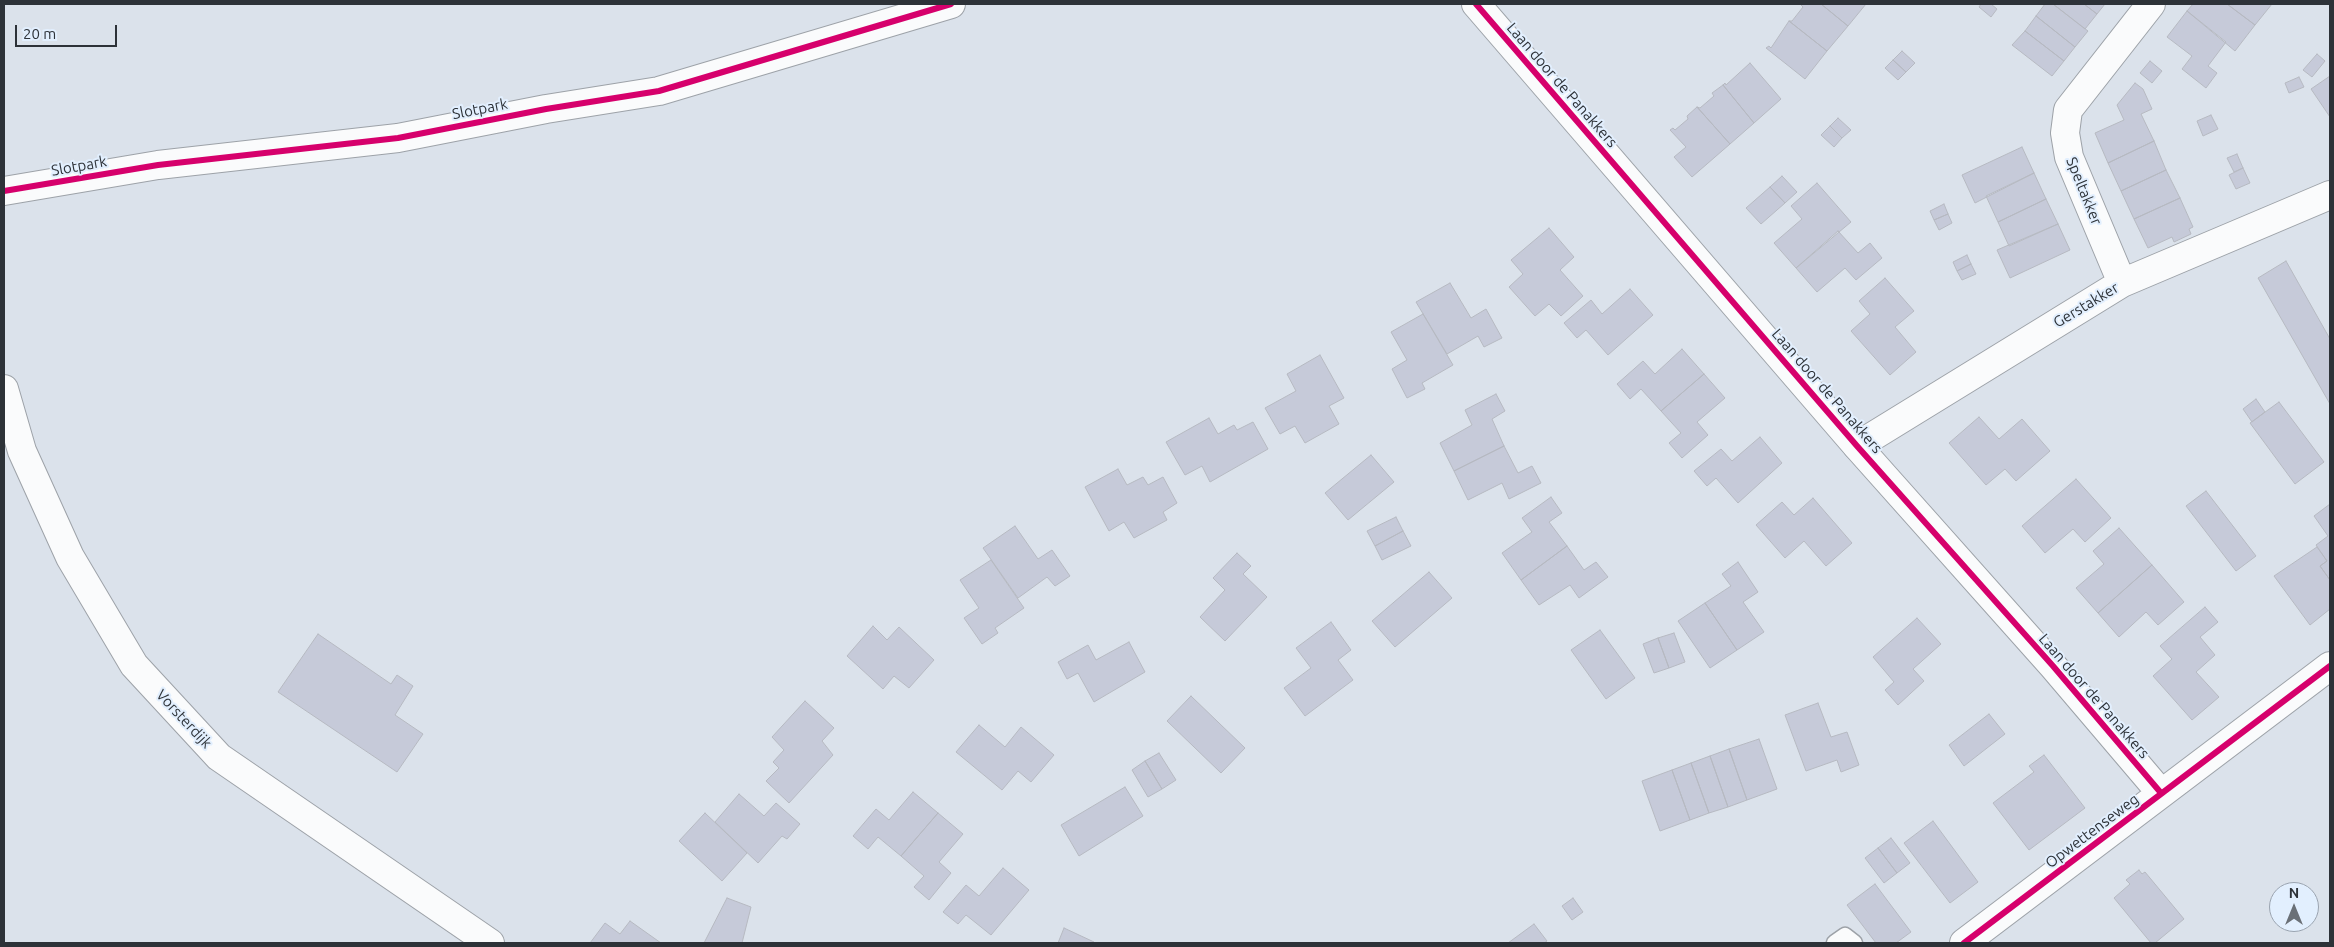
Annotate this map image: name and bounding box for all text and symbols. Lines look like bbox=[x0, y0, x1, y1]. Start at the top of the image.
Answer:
scale bar bbox=[18, 15, 120, 47]
street label: Laan door de Panakkers bbox=[1503, 19, 1621, 151]
text: 20 m bbox=[23, 25, 56, 42]
street label: Slotpark bbox=[451, 95, 509, 123]
street label: Slotpark bbox=[50, 152, 108, 180]
street label: Speltakker bbox=[2062, 155, 2106, 227]
street label: Gerstakker bbox=[2050, 279, 2122, 331]
street label: Laan door de Panakkers bbox=[1768, 325, 1886, 457]
street label: Laan door de Panakkers bbox=[2035, 630, 2153, 762]
street label: Vorsterdijk bbox=[152, 686, 216, 752]
street label: Opwettenseweg bbox=[2042, 790, 2142, 872]
north arrow bbox=[2269, 882, 2319, 932]
text: N bbox=[2289, 885, 2299, 901]

